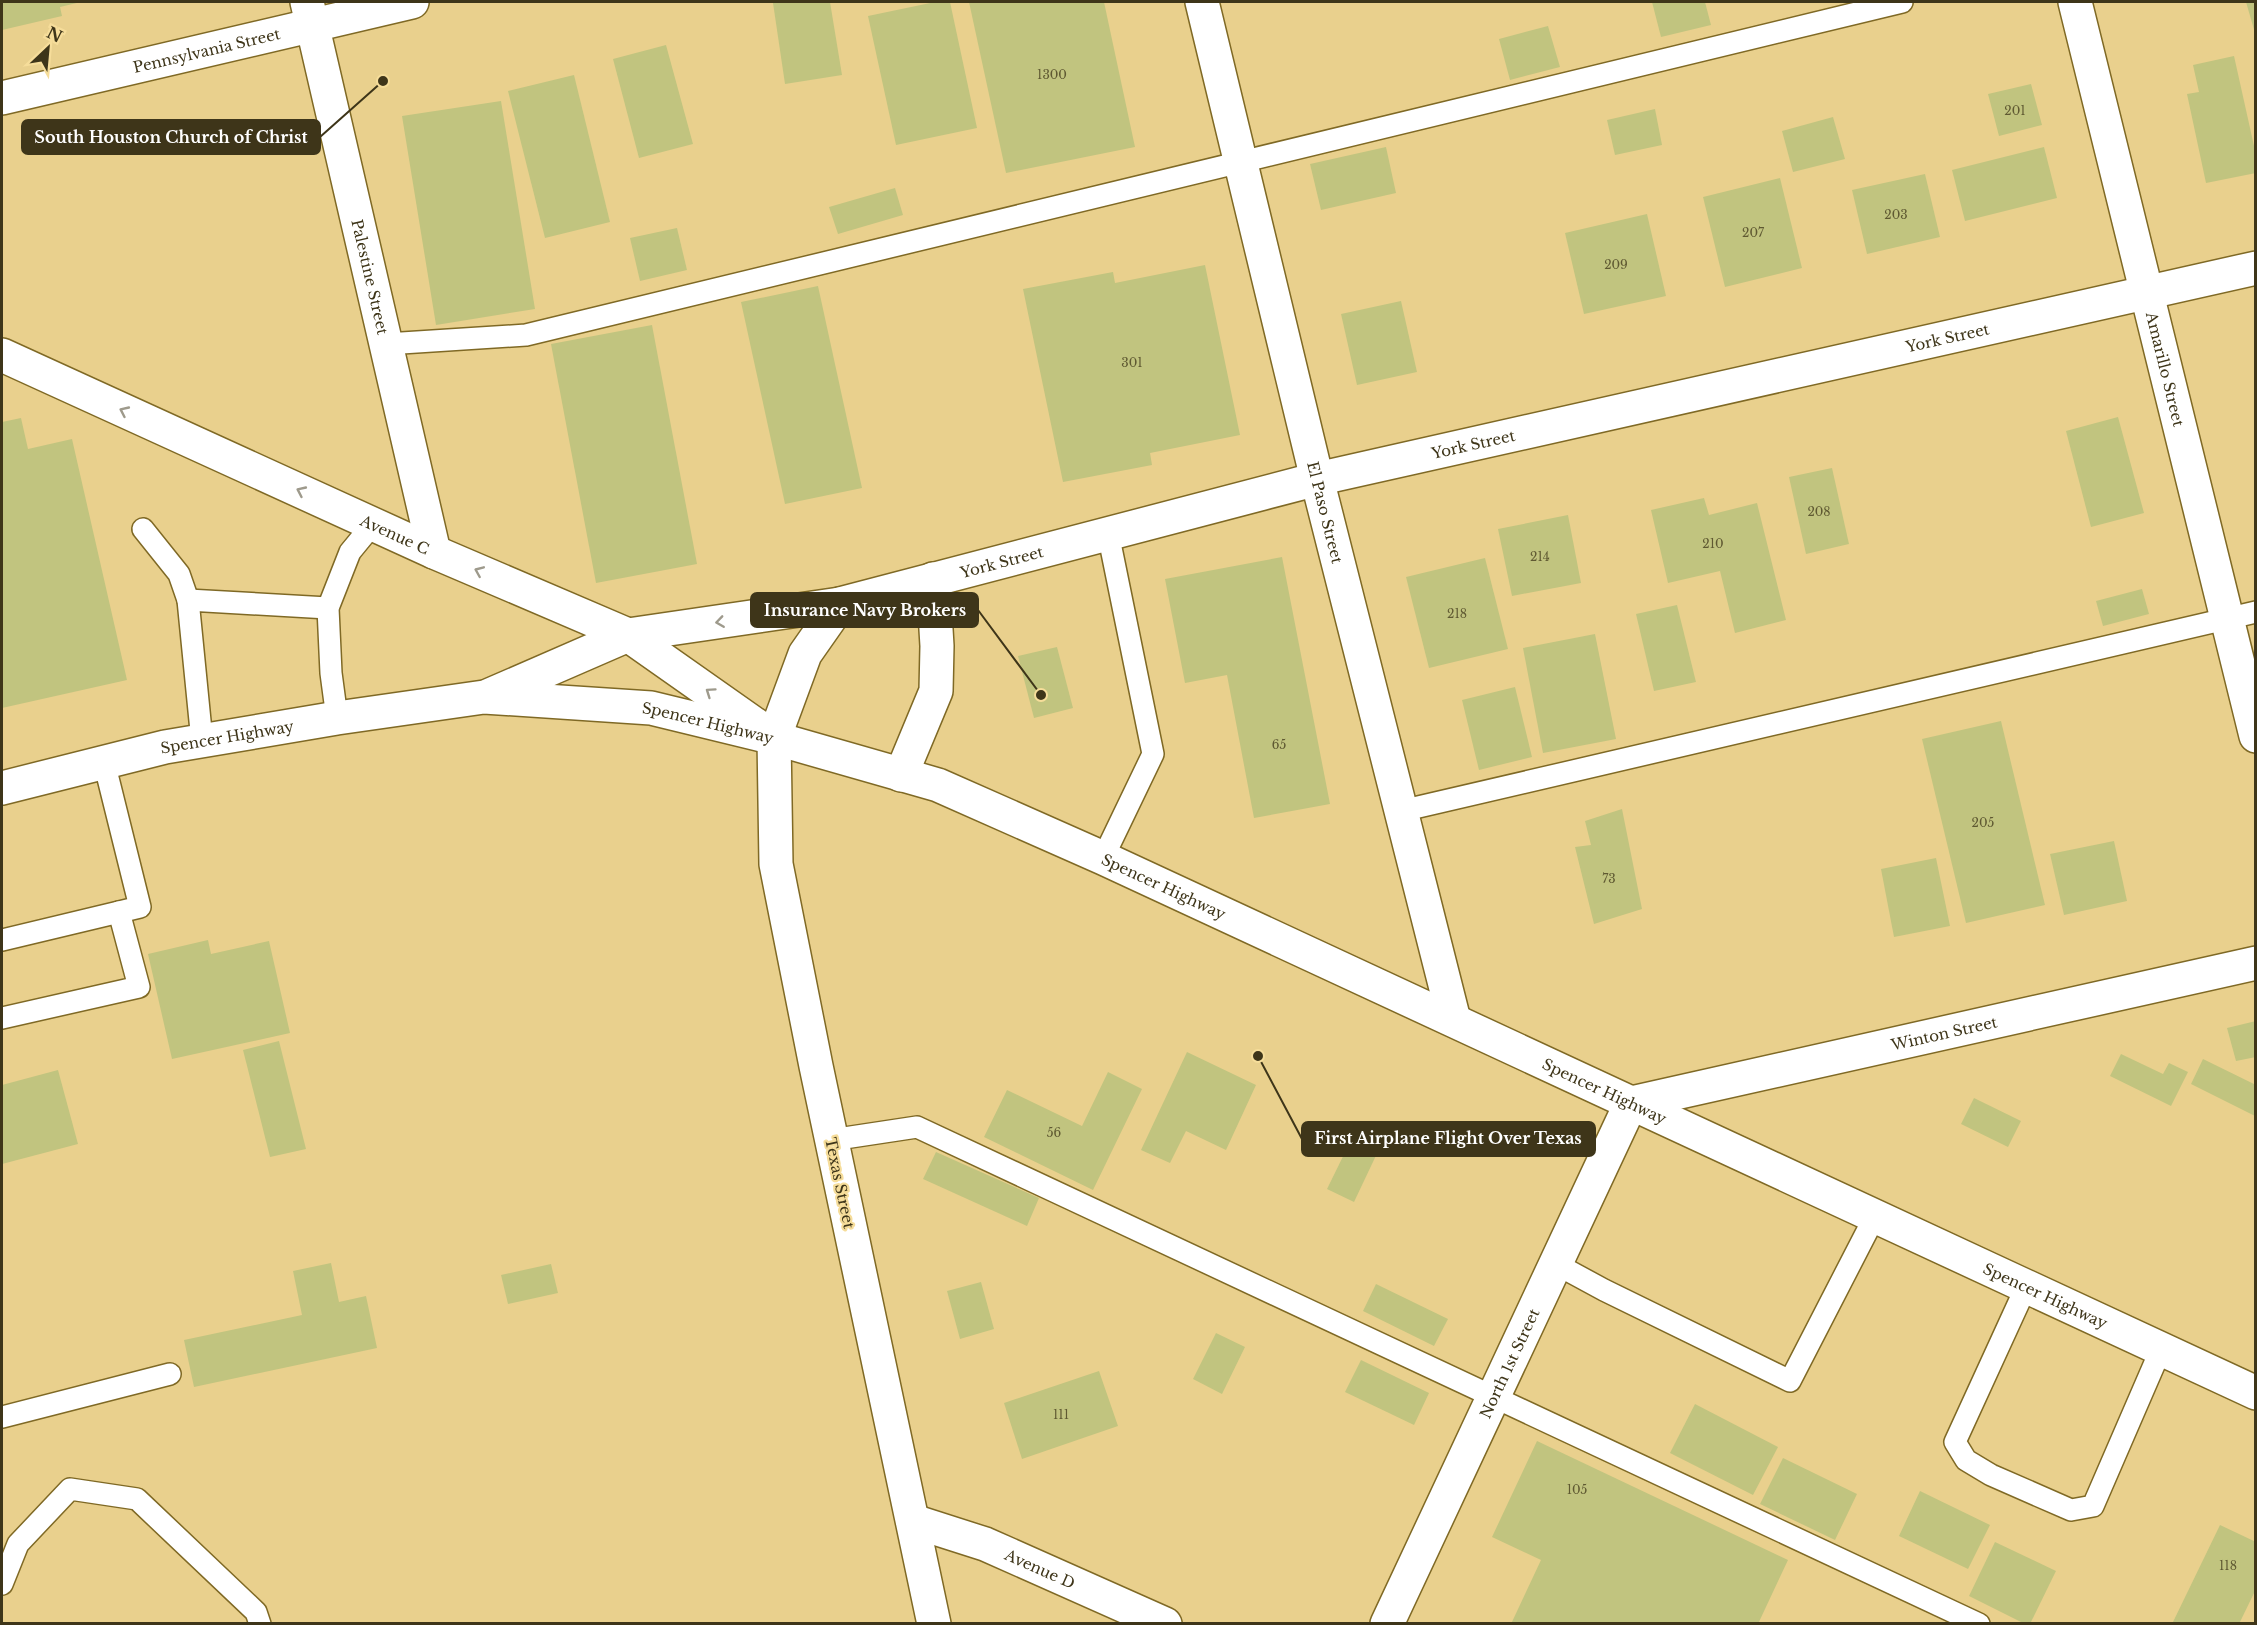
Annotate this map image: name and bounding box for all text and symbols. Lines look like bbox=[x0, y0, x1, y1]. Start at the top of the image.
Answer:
north arrow bbox=[18, 18, 78, 78]
text: N bbox=[43, 22, 66, 47]
street label: Pennsylvania Street bbox=[131, 24, 282, 77]
house number: 1300 bbox=[1037, 67, 1067, 82]
house number: 201 bbox=[2004, 103, 2026, 118]
callout: South Houston Church of Christ bbox=[22, 120, 320, 154]
text: South Houston Church of Christ bbox=[34, 127, 309, 147]
house number: 203 bbox=[1884, 207, 1908, 222]
street label: Palestine Street bbox=[348, 217, 393, 337]
house number: 207 bbox=[1742, 225, 1765, 240]
house number: 209 bbox=[1604, 257, 1628, 272]
street label: Amarillo Street bbox=[2142, 309, 2189, 429]
street label: York Street bbox=[1903, 319, 1991, 356]
house number: 301 bbox=[1121, 355, 1143, 370]
one-way arrow bbox=[119, 406, 130, 418]
street label: York Street bbox=[1429, 425, 1517, 463]
street label: El Paso Street bbox=[1304, 459, 1348, 566]
one-way arrow bbox=[297, 487, 308, 499]
house number: 208 bbox=[1807, 504, 1831, 519]
street label: Avenue C bbox=[357, 510, 432, 558]
house number: 210 bbox=[1702, 536, 1724, 551]
street label: York Street bbox=[957, 542, 1046, 582]
house number: 214 bbox=[1530, 549, 1550, 564]
one-way arrow bbox=[475, 566, 486, 578]
callout: Insurance Navy Brokers bbox=[751, 593, 978, 627]
text: Insurance Navy Brokers bbox=[764, 600, 966, 620]
house number: 218 bbox=[1447, 606, 1467, 621]
one-way arrow bbox=[715, 615, 724, 627]
one-way arrow bbox=[705, 688, 716, 699]
street label: Spencer Highway bbox=[642, 698, 776, 747]
street label: Spencer Highway bbox=[159, 716, 295, 757]
house number: 65 bbox=[1272, 737, 1286, 752]
house number: 205 bbox=[1972, 815, 1995, 830]
street label: Spencer Highway bbox=[1099, 849, 1229, 923]
house number: 73 bbox=[1602, 871, 1616, 886]
street label: Winton Street bbox=[1888, 1012, 1999, 1054]
street label: Spencer Highway bbox=[1540, 1054, 1670, 1128]
callout: First Airplane Flight Over Texas bbox=[1302, 1122, 1595, 1156]
house number: 56 bbox=[1047, 1125, 1062, 1140]
text: First Airplane Flight Over Texas bbox=[1314, 1128, 1582, 1148]
street label: Texas Street bbox=[821, 1136, 859, 1231]
street label: Spencer Highway bbox=[1980, 1258, 2111, 1332]
street label: North 1st Street bbox=[1475, 1305, 1543, 1421]
house number: 111 bbox=[1053, 1407, 1069, 1422]
house number: 105 bbox=[1567, 1482, 1588, 1497]
street label: Avenue D bbox=[1001, 1544, 1078, 1592]
house number: 118 bbox=[2219, 1558, 2237, 1573]

